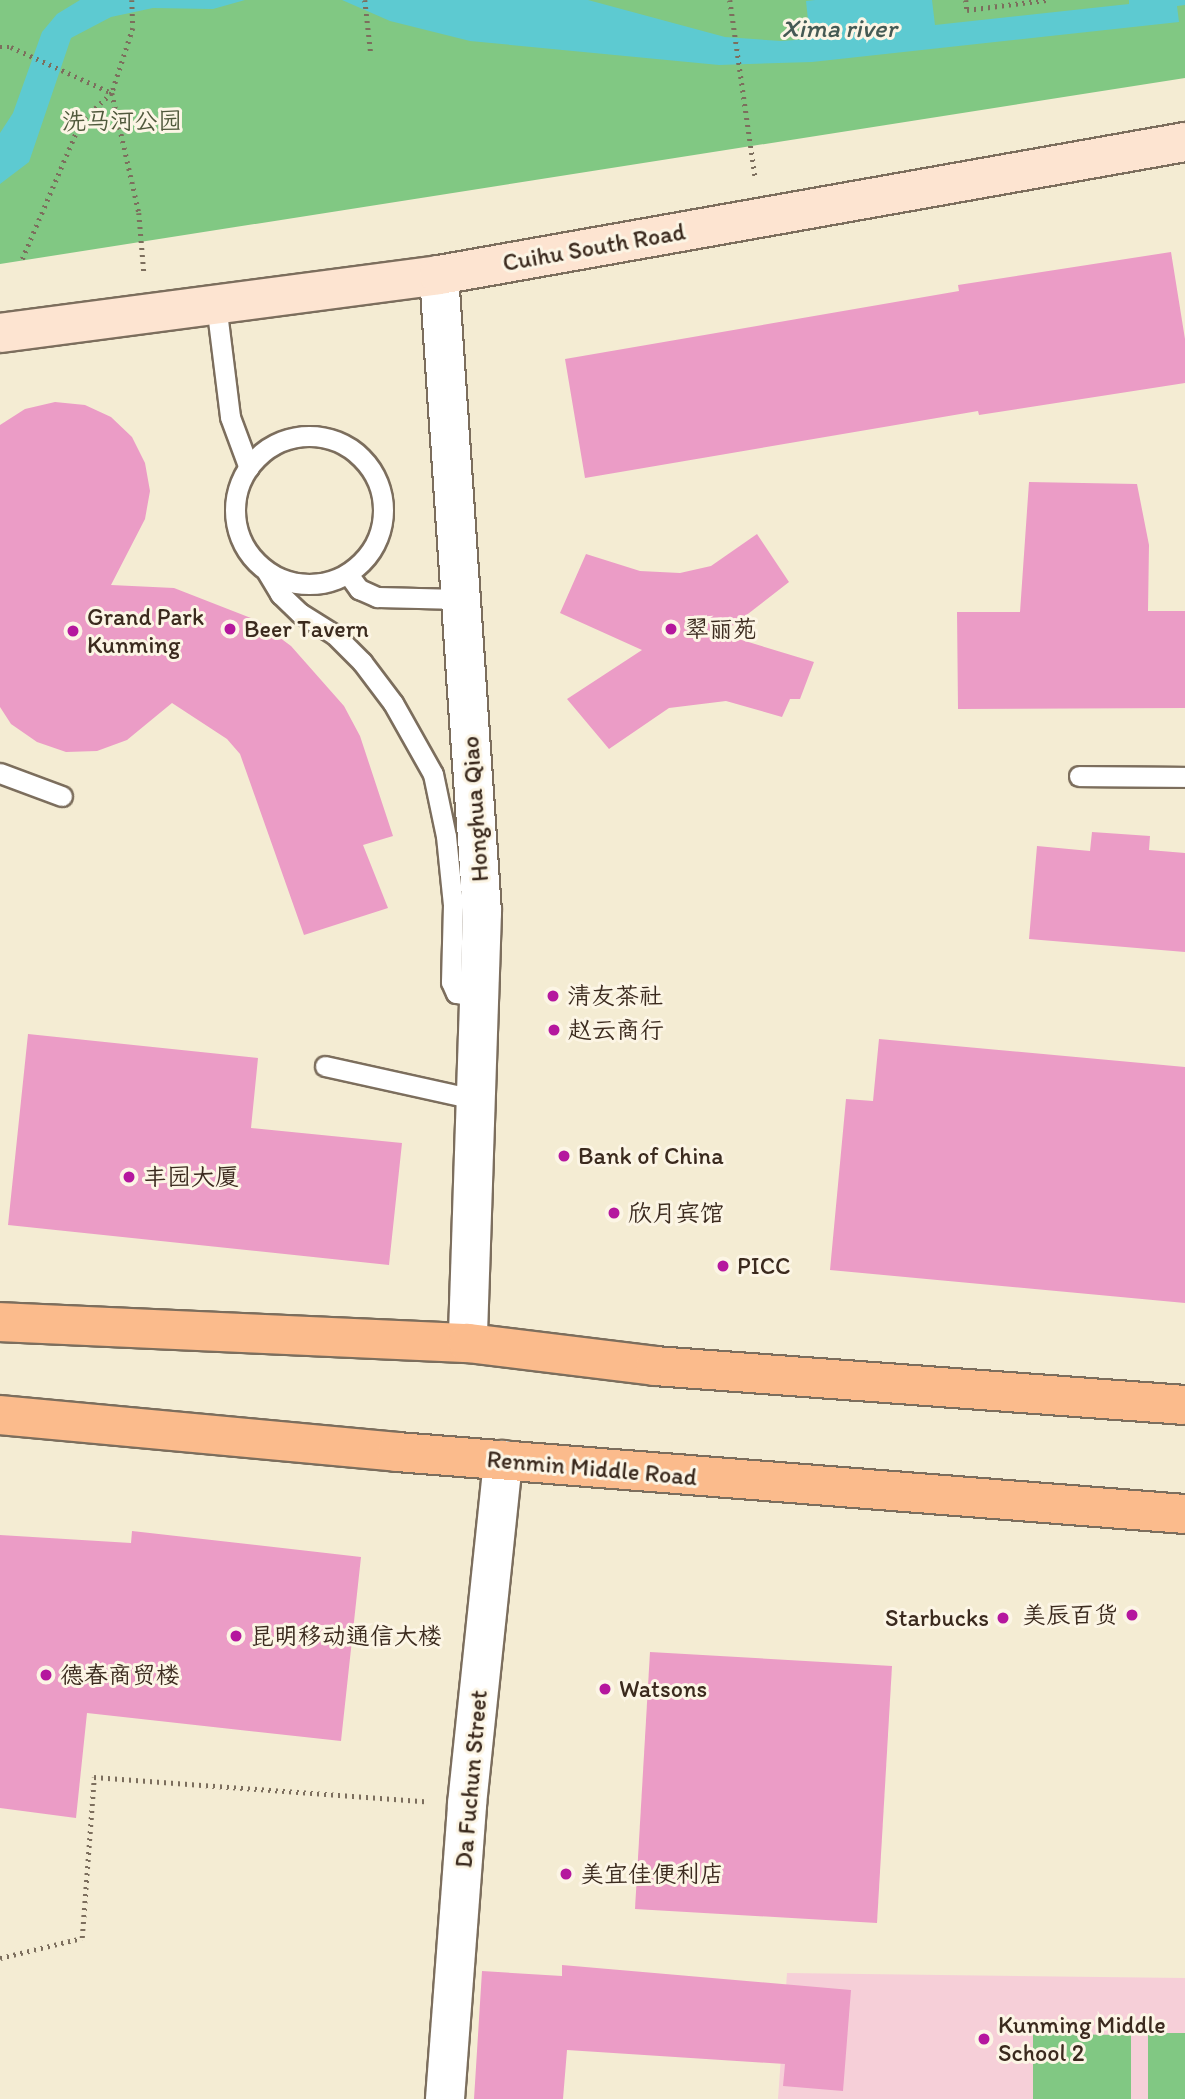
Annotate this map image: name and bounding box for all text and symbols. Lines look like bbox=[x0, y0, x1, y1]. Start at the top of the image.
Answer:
water label: Xima river bbox=[781, 13, 897, 45]
park label: 洗马河公园 bbox=[62, 107, 182, 135]
street label: Cuihu South Road bbox=[501, 217, 687, 277]
place label: Grand Park Kunming bbox=[87, 603, 204, 659]
place label: Beer Tavern bbox=[244, 615, 366, 643]
place label: 翠丽苑 bbox=[685, 615, 757, 643]
marker: Beer Tavern bbox=[222, 621, 238, 637]
marker: 翠丽苑 bbox=[663, 621, 679, 637]
marker: Grand Park Kunming bbox=[65, 623, 81, 639]
street label: Honghua Qiao bbox=[456, 735, 494, 883]
place label: 清友茶社 bbox=[567, 982, 663, 1010]
marker: 清友茶社 bbox=[545, 988, 561, 1004]
place label: 赵云商行 bbox=[568, 1016, 664, 1044]
marker: 赵云商行 bbox=[546, 1022, 562, 1038]
place label: Bank of China bbox=[578, 1142, 723, 1170]
marker: Bank of China bbox=[556, 1148, 572, 1164]
place label: 丰园大厦 bbox=[143, 1163, 239, 1191]
marker: 丰园大厦 bbox=[121, 1169, 137, 1185]
place label: 欣月宾馆 bbox=[628, 1199, 724, 1227]
marker: 欣月宾馆 bbox=[606, 1205, 622, 1221]
place label: PICC bbox=[737, 1252, 791, 1280]
marker: PICC bbox=[715, 1258, 731, 1274]
street label: Renmin Middle Road bbox=[486, 1444, 698, 1492]
place label: 美辰百货 bbox=[1022, 1601, 1118, 1629]
place label: Starbucks bbox=[885, 1604, 989, 1632]
marker: 美辰百货 bbox=[1124, 1607, 1140, 1623]
marker: Starbucks bbox=[995, 1610, 1011, 1626]
place label: 昆明移动通信大楼 bbox=[250, 1622, 442, 1650]
marker: 昆明移动通信大楼 bbox=[228, 1628, 244, 1644]
place label: 德春商贸楼 bbox=[60, 1661, 180, 1689]
marker: 德春商贸楼 bbox=[38, 1667, 54, 1683]
place label: Watsons bbox=[619, 1675, 707, 1703]
marker: Watsons bbox=[597, 1681, 613, 1697]
street label: Da Fuchun Street bbox=[449, 1689, 493, 1869]
place label: 美宜佳便利店 bbox=[580, 1860, 724, 1888]
marker: 美宜佳便利店 bbox=[558, 1866, 574, 1882]
place label: Kunming Middle School 2 bbox=[998, 2011, 1166, 2067]
marker: Kunming Middle School 2 bbox=[976, 2031, 992, 2047]

